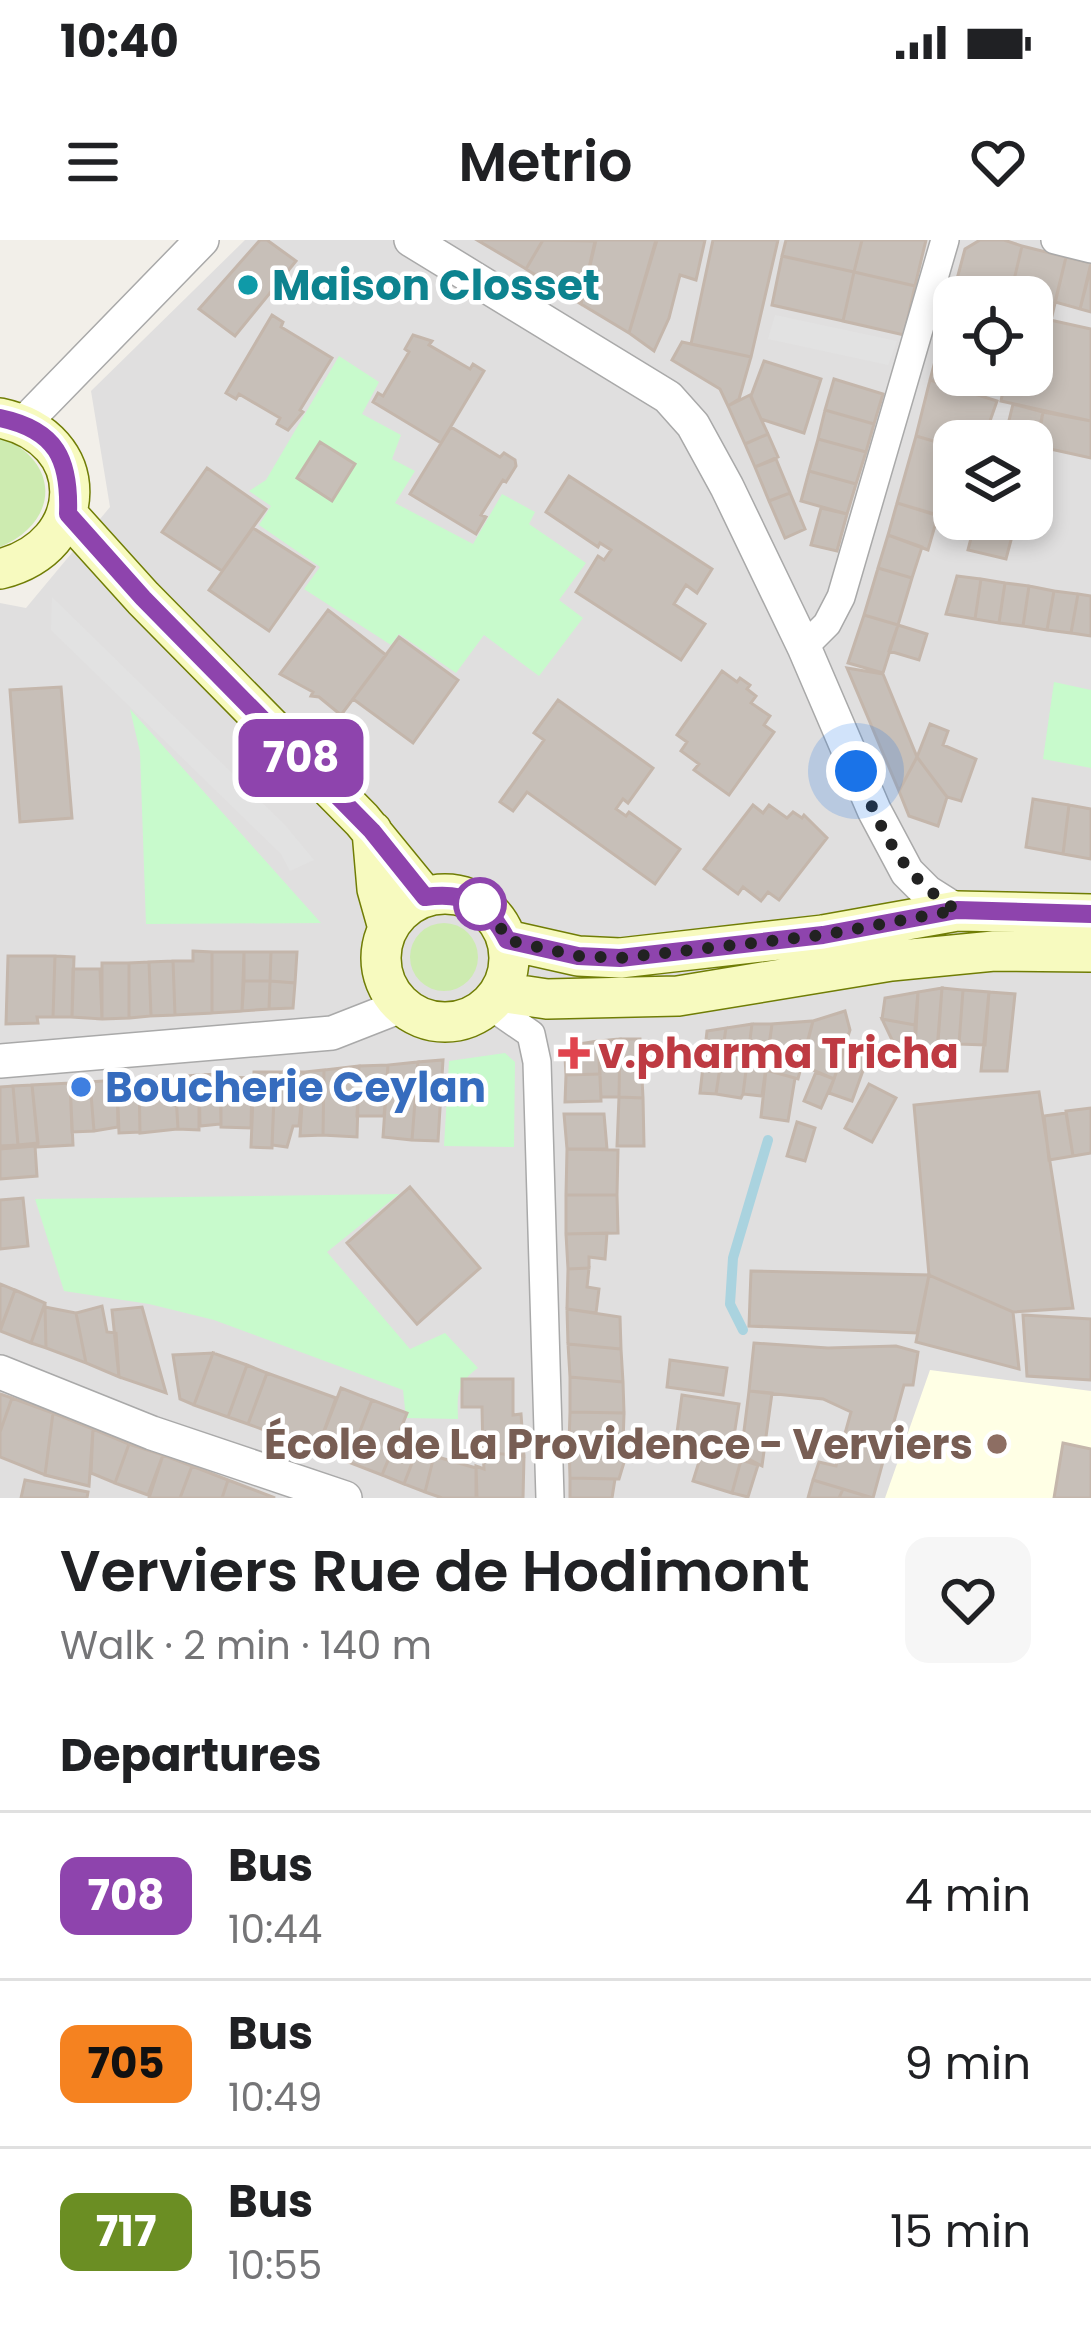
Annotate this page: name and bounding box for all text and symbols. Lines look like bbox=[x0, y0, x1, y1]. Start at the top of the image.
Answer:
text: 10:40 bbox=[60, 10, 179, 73]
text: Metrio bbox=[458, 124, 633, 200]
icon: menu bbox=[60, 129, 126, 195]
icon: heart bbox=[965, 129, 1031, 195]
place label: Maison Closset bbox=[272, 256, 600, 315]
marker: Maison Closset bbox=[235, 272, 261, 298]
map controls bbox=[933, 276, 1053, 540]
button: locate bbox=[933, 276, 1053, 396]
button: layers bbox=[933, 420, 1053, 540]
line badge: 708 bbox=[232, 719, 370, 797]
text: 708 bbox=[262, 728, 340, 787]
your location bbox=[826, 741, 886, 801]
unlabelled marker bbox=[455, 879, 505, 929]
place label: v.pharma Tricha bbox=[598, 1024, 959, 1083]
marker: v.pharma Tricha bbox=[561, 1040, 587, 1066]
place label: Boucherie Ceylan bbox=[105, 1058, 486, 1117]
marker: Boucherie Ceylan bbox=[68, 1074, 94, 1100]
place label: École de La Providence - Verviers bbox=[264, 1415, 973, 1474]
marker: École de La Providence - Verviers bbox=[984, 1431, 1010, 1457]
text: Verviers Rue de Hodimont bbox=[60, 1531, 810, 1611]
button: heart bbox=[905, 1537, 1031, 1663]
text: Walk · 2 min · 140 m bbox=[60, 1618, 432, 1673]
text: Departures bbox=[60, 1724, 322, 1787]
text: Bus bbox=[228, 1834, 313, 1897]
text: 4 min bbox=[904, 1864, 1031, 1927]
text: 708 bbox=[87, 1866, 165, 1925]
text: 10:44 bbox=[228, 1902, 322, 1957]
text: Bus bbox=[228, 2002, 313, 2065]
text: 9 min bbox=[904, 2032, 1031, 2095]
text: 705 bbox=[87, 2034, 165, 2093]
text: 10:49 bbox=[228, 2070, 322, 2125]
text: Bus bbox=[228, 2170, 313, 2233]
text: 15 min bbox=[890, 2200, 1031, 2263]
text: 717 bbox=[96, 2202, 156, 2261]
text: 10:55 bbox=[228, 2238, 322, 2293]

